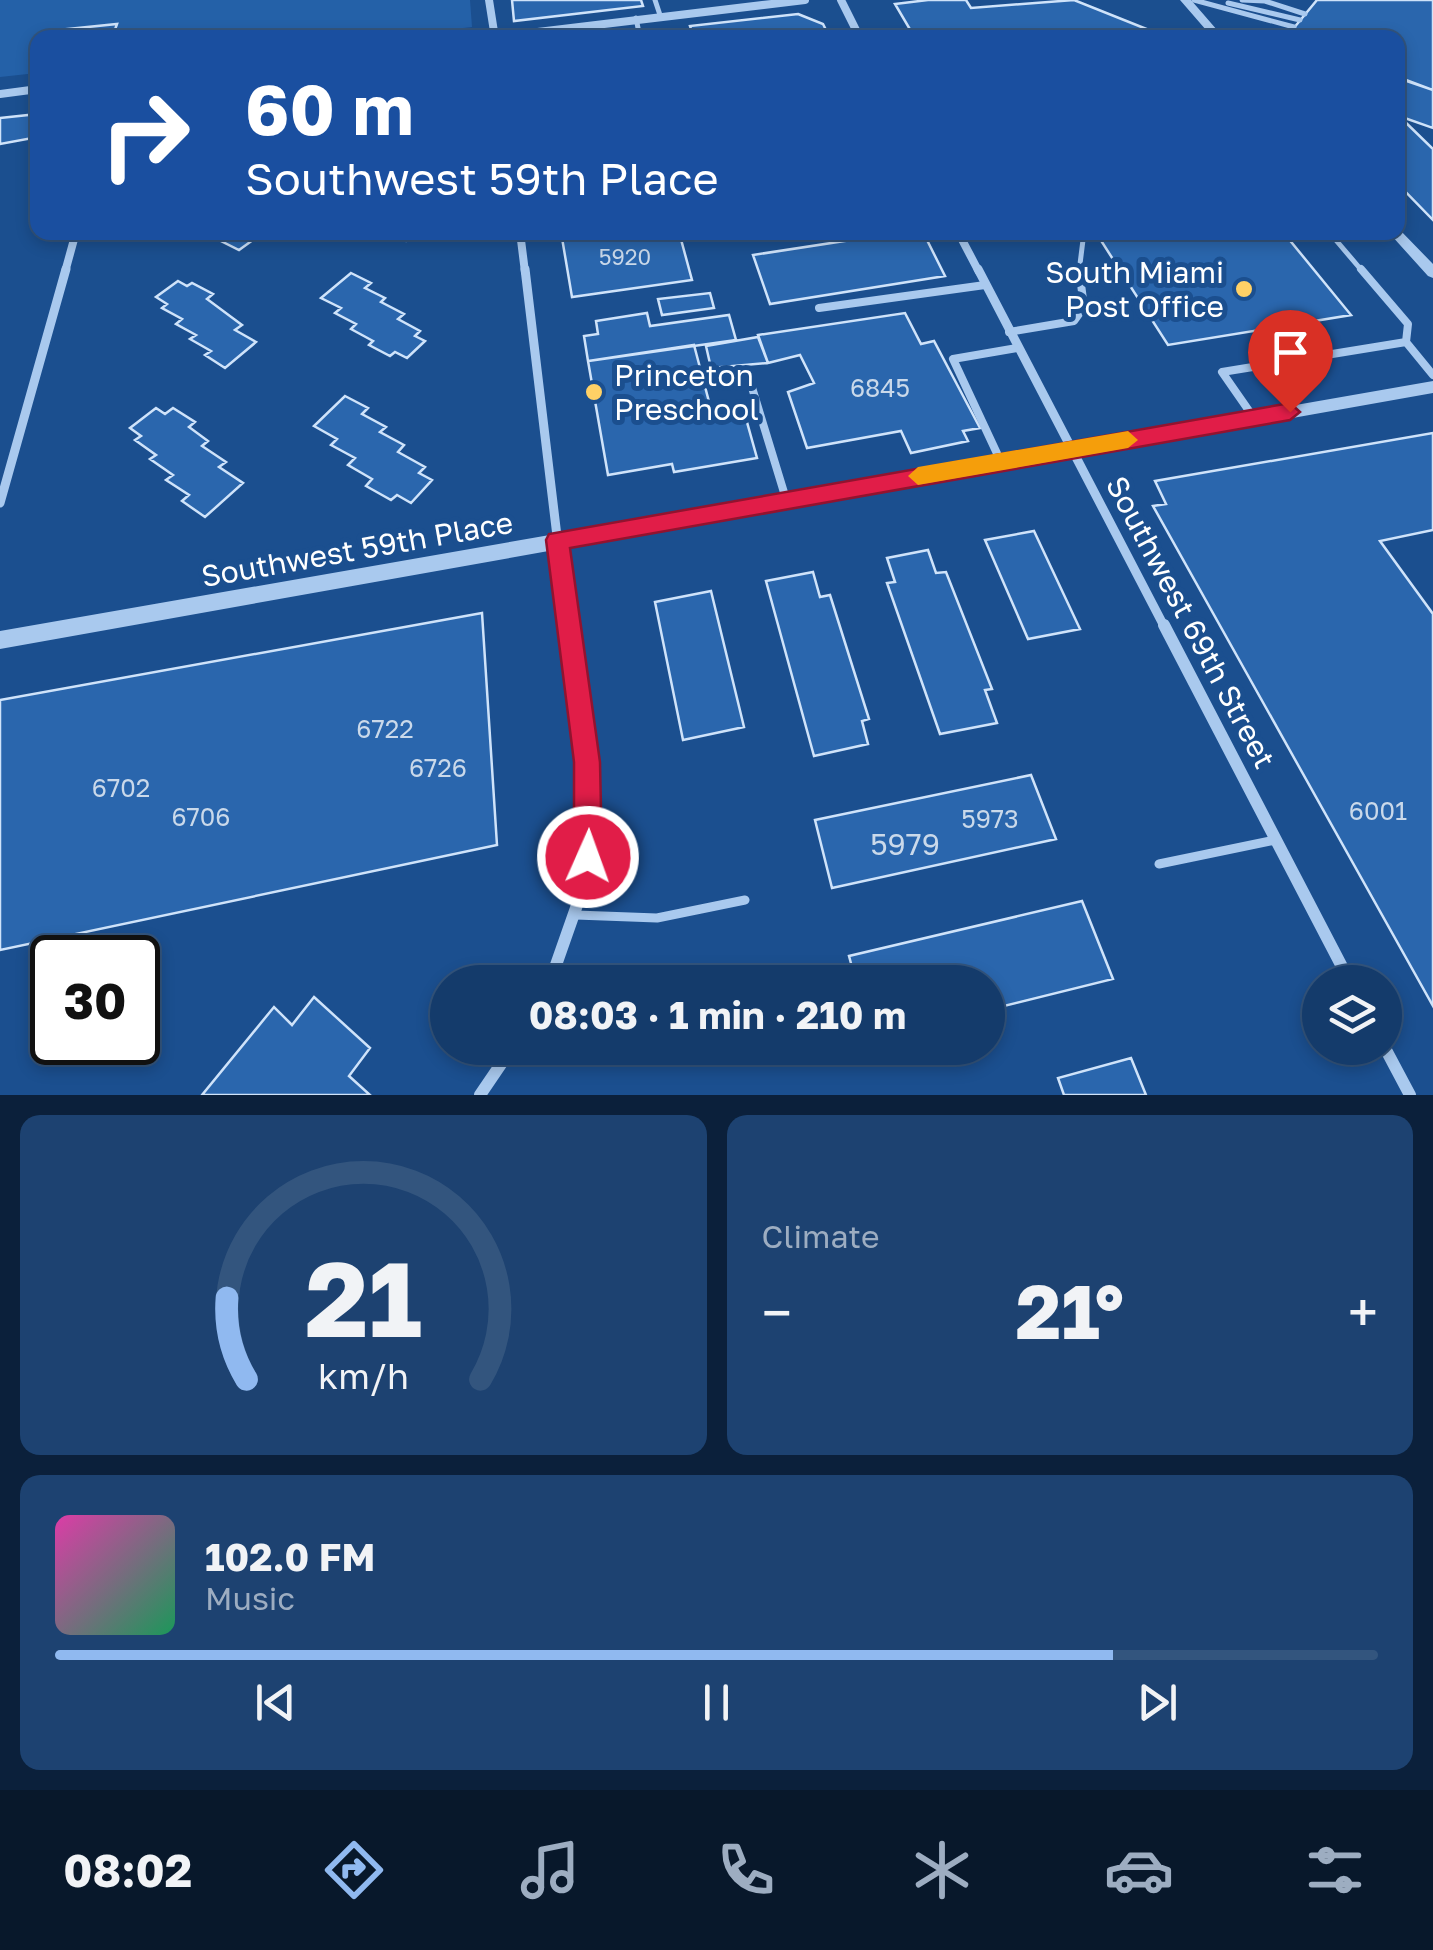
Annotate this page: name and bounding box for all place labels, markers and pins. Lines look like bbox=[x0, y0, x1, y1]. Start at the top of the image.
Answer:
place label: South Miami Post Office bbox=[1045, 254, 1224, 324]
marker: South Miami Post Office bbox=[1233, 278, 1255, 300]
pin bbox=[1248, 310, 1333, 413]
place label: Princeton Preschool bbox=[614, 357, 759, 427]
marker: Princeton Preschool bbox=[583, 381, 605, 403]

